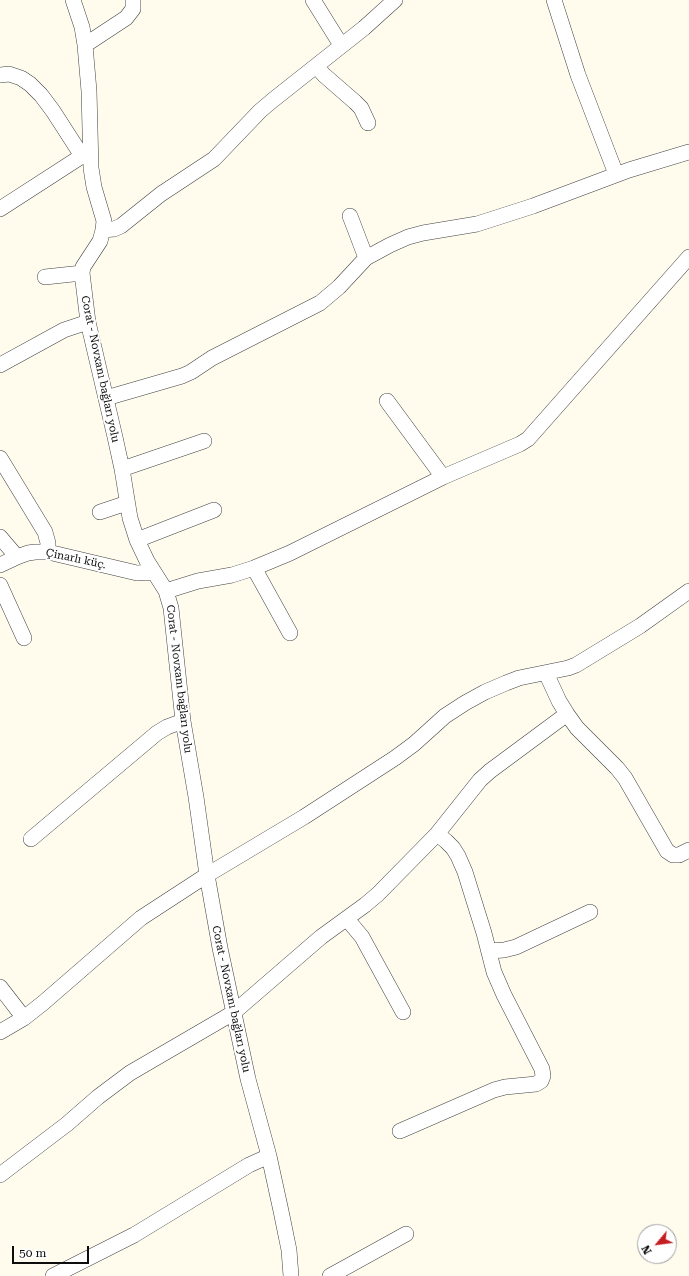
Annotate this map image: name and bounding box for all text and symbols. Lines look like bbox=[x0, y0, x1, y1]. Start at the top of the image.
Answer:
street label: Corat - Novxanı bağları yolu bbox=[78, 294, 122, 444]
street label: Çinarlı küç. bbox=[45, 546, 107, 572]
street label: Corat - Novxanı bağları yolu bbox=[163, 604, 195, 754]
street label: Corat - Novxanı bağları yolu bbox=[209, 924, 253, 1074]
north arrow bbox=[637, 1224, 677, 1264]
scale bar bbox=[14, 1238, 91, 1264]
text: N bbox=[639, 1243, 655, 1256]
text: 50 m bbox=[19, 1246, 46, 1260]

